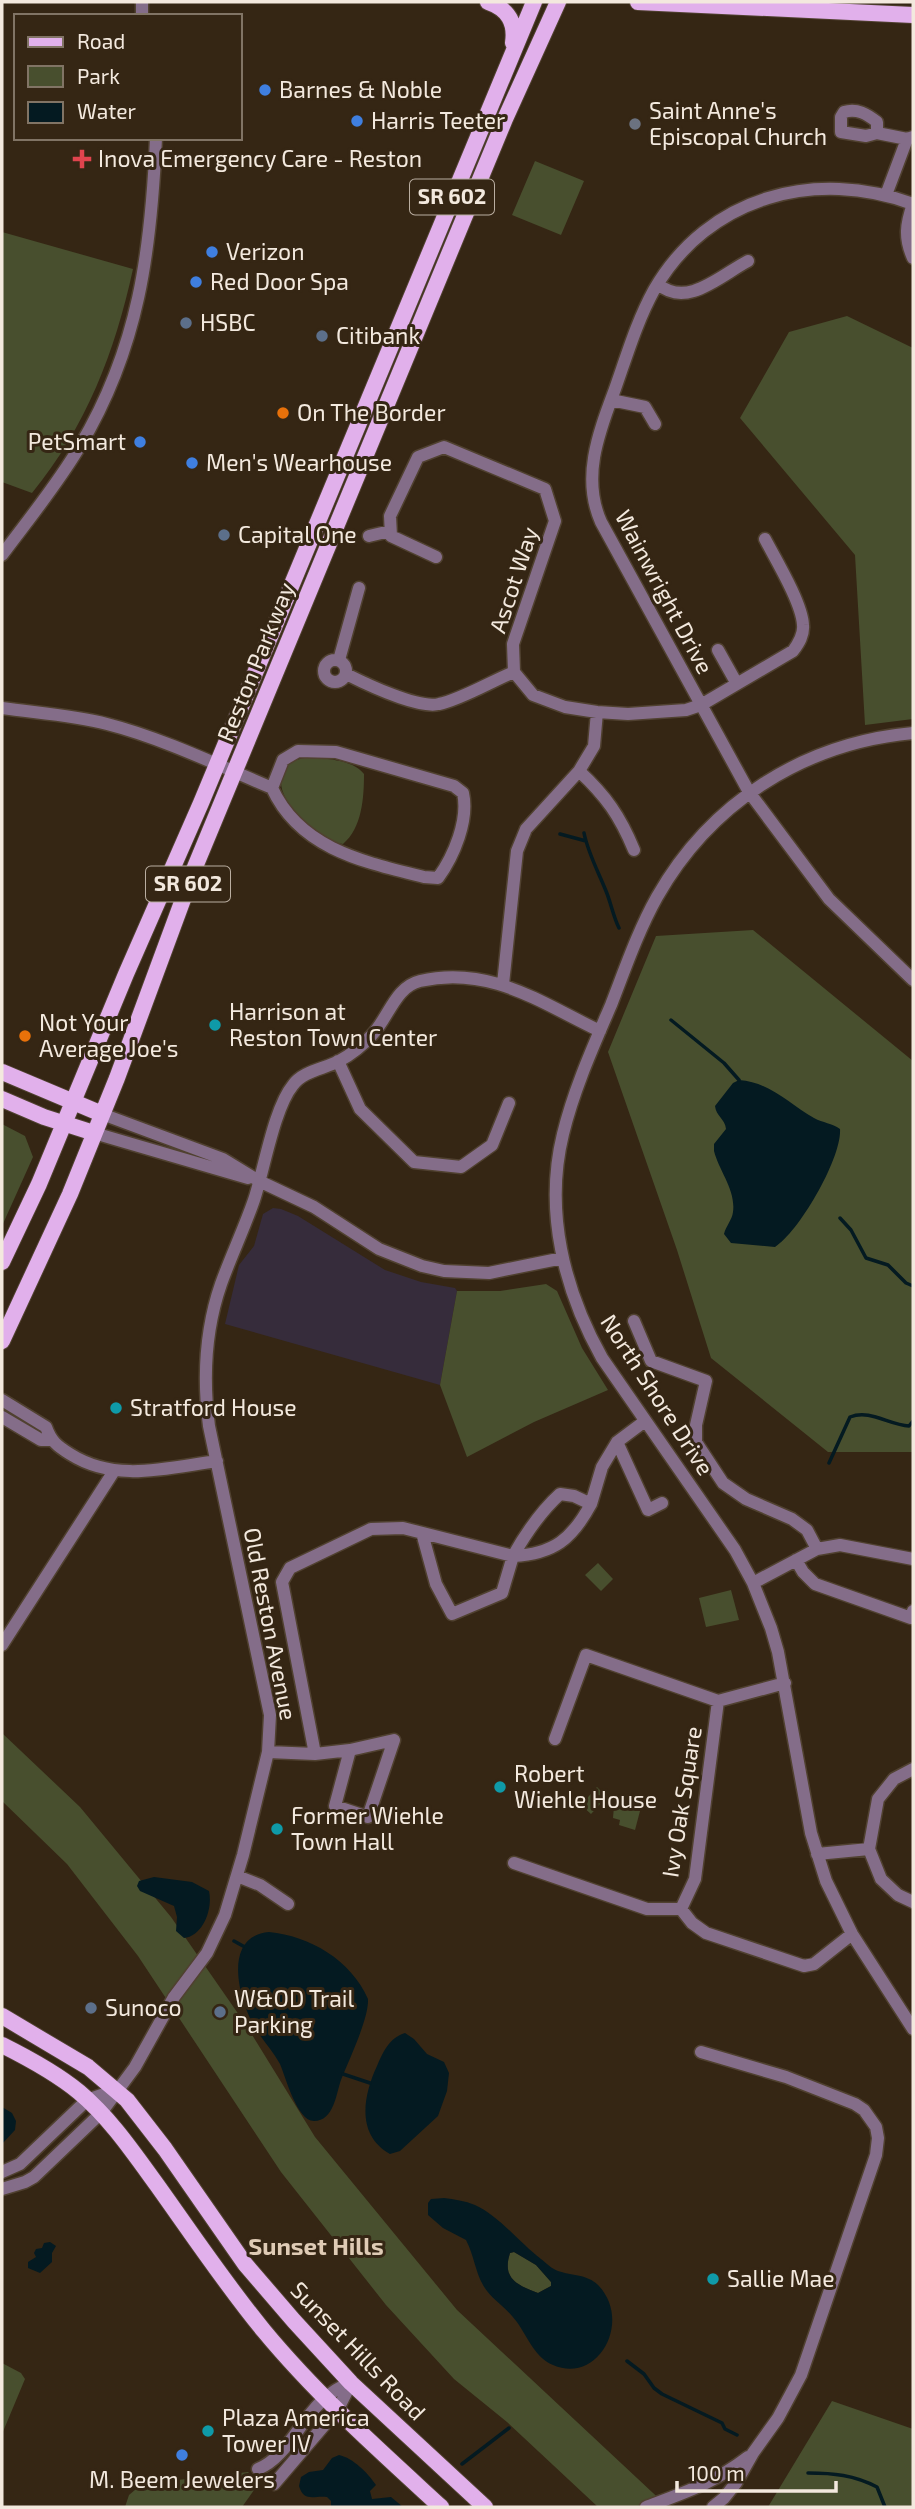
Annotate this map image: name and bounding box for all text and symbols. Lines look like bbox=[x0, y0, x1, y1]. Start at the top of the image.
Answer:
legend bbox=[14, 14, 242, 140]
text: Road bbox=[77, 28, 125, 53]
text: Park bbox=[77, 63, 120, 88]
place label: Barnes & Noble bbox=[279, 75, 442, 103]
marker: Barnes & Noble bbox=[257, 82, 273, 98]
place label: Saint Anne's Episcopal Church bbox=[649, 96, 827, 150]
text: Water bbox=[77, 98, 136, 123]
place label: Harris Teeter bbox=[371, 106, 505, 134]
marker: Harris Teeter bbox=[349, 113, 365, 129]
marker: Saint Anne's Episcopal Church bbox=[627, 116, 643, 132]
place label: Inova Emergency Care - Reston bbox=[98, 144, 422, 172]
marker: Inova Emergency Care - Reston bbox=[72, 149, 92, 169]
road number: SR 602 bbox=[410, 180, 494, 214]
place label: Verizon bbox=[226, 237, 305, 265]
marker: Verizon bbox=[204, 244, 220, 260]
place label: Red Door Spa bbox=[210, 267, 349, 295]
marker: Red Door Spa bbox=[188, 274, 204, 290]
place label: HSBC bbox=[200, 308, 256, 336]
marker: HSBC bbox=[178, 315, 194, 331]
place label: Citibank bbox=[336, 321, 420, 349]
marker: Citibank bbox=[314, 328, 330, 344]
place label: On The Border bbox=[297, 398, 446, 426]
marker: On The Border bbox=[275, 405, 291, 421]
place label: PetSmart bbox=[28, 427, 126, 455]
marker: PetSmart bbox=[132, 434, 148, 450]
place label: Men's Wearhouse bbox=[206, 448, 392, 476]
marker: Men's Wearhouse bbox=[184, 455, 200, 471]
street label: Wainwright Drive bbox=[610, 505, 720, 678]
place label: Capital One bbox=[238, 520, 357, 548]
street label: Ascot Way bbox=[483, 523, 543, 636]
marker: Capital One bbox=[216, 527, 232, 543]
street label: Reston Parkway bbox=[210, 578, 300, 745]
road number: SR 602 bbox=[146, 866, 230, 902]
place label: Harrison at Reston Town Center bbox=[229, 997, 437, 1051]
place label: Not Your Average Joe's bbox=[39, 1008, 178, 1062]
marker: Harrison at Reston Town Center bbox=[207, 1017, 223, 1033]
marker: Not Your Average Joe's bbox=[17, 1028, 33, 1044]
street label: North Shore Drive bbox=[595, 1309, 720, 1480]
place label: Stratford House bbox=[130, 1393, 297, 1421]
marker: Stratford House bbox=[108, 1400, 124, 1416]
street label: Old Reston Avenue bbox=[239, 1525, 303, 1722]
street label: Ivy Oak Square bbox=[655, 1724, 707, 1879]
place label: Robert Wiehle House bbox=[514, 1759, 657, 1813]
marker: Robert Wiehle House bbox=[492, 1779, 508, 1795]
place label: Former Wiehle Town Hall bbox=[291, 1801, 444, 1855]
marker: Former Wiehle Town Hall bbox=[269, 1821, 285, 1837]
place label: W&OD Trail Parking bbox=[234, 1984, 355, 2038]
place label: Sunoco bbox=[105, 1993, 182, 2021]
marker: Sunoco bbox=[83, 2000, 99, 2016]
marker: W&OD Trail Parking bbox=[212, 2004, 228, 2020]
district label: Sunset Hills bbox=[248, 2231, 384, 2260]
place label: Sallie Mae bbox=[727, 2264, 835, 2292]
marker: Sallie Mae bbox=[705, 2271, 721, 2287]
street label: Sunset Hills Road bbox=[285, 2275, 432, 2425]
place label: Plaza America Tower IV bbox=[222, 2403, 370, 2457]
marker: Plaza America Tower IV bbox=[200, 2423, 216, 2439]
marker: M. Beem Jewelers bbox=[174, 2447, 190, 2463]
scale bar bbox=[677, 2450, 836, 2494]
text: 100 m bbox=[688, 2460, 745, 2485]
place label: M. Beem Jewelers bbox=[89, 2465, 275, 2493]

